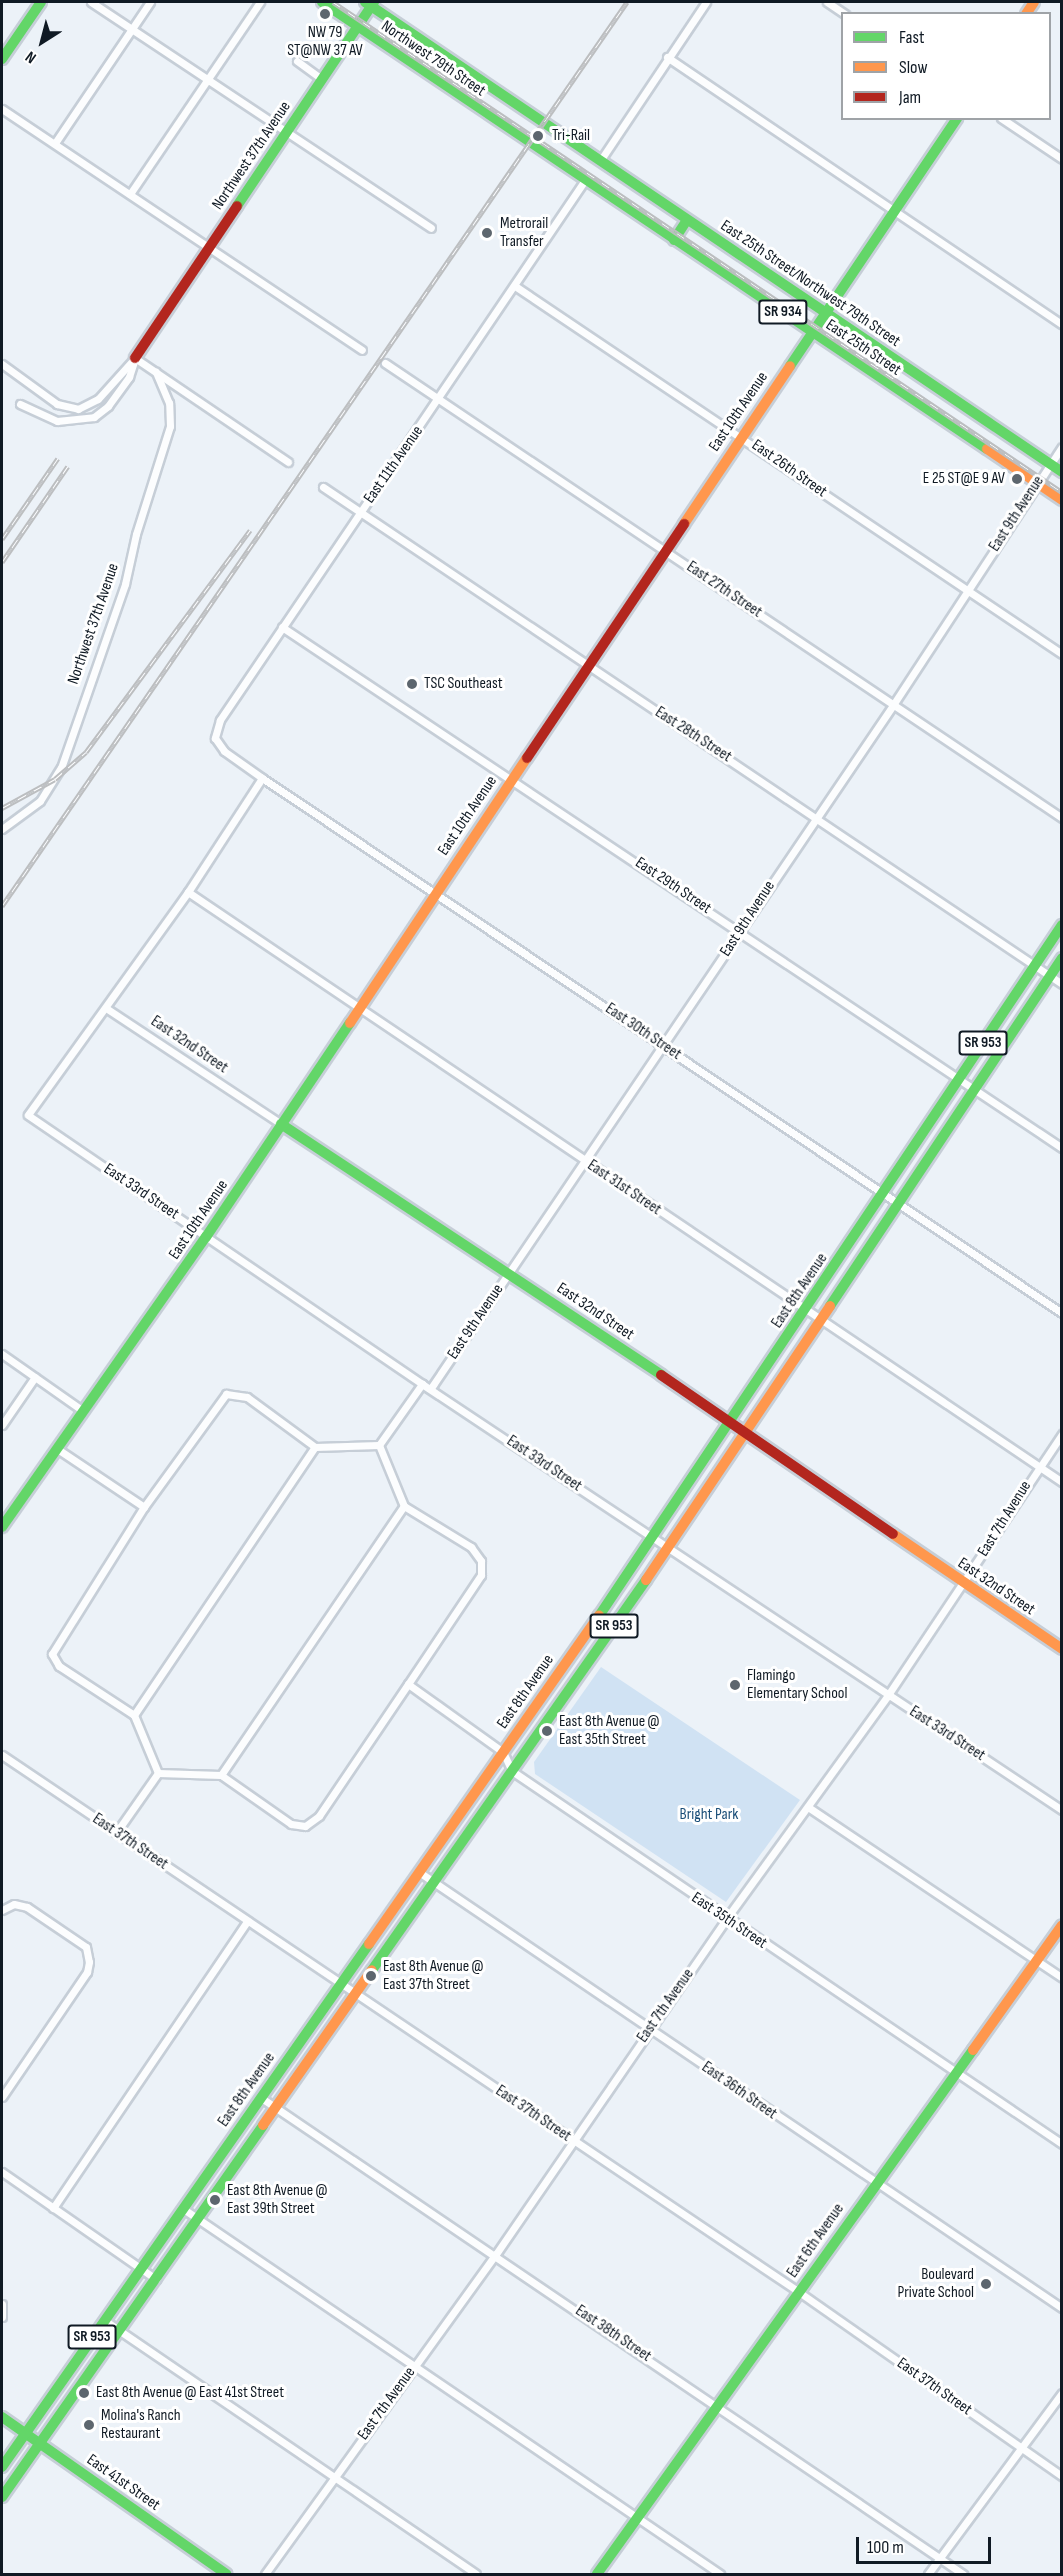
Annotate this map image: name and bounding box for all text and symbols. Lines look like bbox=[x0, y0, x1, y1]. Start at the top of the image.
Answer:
marker: NW 79 ST@NW 37 AV bbox=[318, 7, 332, 21]
north arrow bbox=[12, 12, 72, 72]
legend bbox=[841, 12, 1051, 120]
street label: Northwest 79th Street bbox=[377, 17, 489, 101]
place label: NW 79 ST@NW 37 AV bbox=[287, 23, 363, 61]
text: Fast bbox=[899, 27, 924, 48]
text: N bbox=[22, 47, 40, 67]
text: Slow bbox=[899, 57, 928, 78]
text: Jam bbox=[899, 87, 921, 108]
street label: Northwest 37th Avenue bbox=[209, 98, 295, 214]
place label: Tri-Rail bbox=[552, 126, 590, 146]
marker: Tri-Rail bbox=[529, 127, 547, 145]
place label: Metrorail Transfer bbox=[500, 214, 548, 252]
street label: East 25th Street/Northwest 79th Street bbox=[716, 217, 904, 351]
marker: Metrorail Transfer bbox=[478, 224, 496, 242]
road number: SR 934 bbox=[758, 300, 808, 324]
street label: East 25th Street bbox=[822, 316, 904, 380]
street label: East 10th Avenue bbox=[705, 369, 773, 455]
street label: East 11th Avenue bbox=[360, 423, 428, 507]
street label: East 26th Street bbox=[748, 436, 830, 502]
place label: E 25 ST@E 9 AV bbox=[923, 469, 1005, 489]
marker: E 25 ST@E 9 AV bbox=[1010, 472, 1024, 486]
street label: East 9th Avenue bbox=[985, 473, 1049, 555]
street label: East 27th Street bbox=[683, 558, 765, 622]
street label: Northwest 37th Avenue bbox=[64, 561, 124, 687]
place label: TSC Southeast bbox=[424, 674, 503, 694]
marker: TSC Southeast bbox=[405, 677, 419, 691]
street label: East 28th Street bbox=[651, 703, 735, 767]
street label: East 10th Avenue bbox=[434, 773, 502, 859]
street label: East 29th Street bbox=[631, 854, 715, 918]
street label: East 9th Avenue bbox=[716, 878, 780, 960]
street label: East 30th Street bbox=[601, 1000, 685, 1064]
street label: East 32nd Street bbox=[147, 1012, 231, 1078]
road number: SR 953 bbox=[958, 1031, 1008, 1055]
street label: East 31st Street bbox=[583, 1156, 665, 1220]
street label: East 33rd Street bbox=[100, 1160, 182, 1224]
street label: East 10th Avenue bbox=[165, 1177, 233, 1263]
street label: East 8th Avenue bbox=[768, 1250, 832, 1332]
street label: East 32nd Street bbox=[553, 1279, 637, 1345]
street label: East 9th Avenue bbox=[444, 1281, 508, 1363]
street label: East 33rd Street bbox=[503, 1432, 585, 1496]
street label: East 7th Avenue bbox=[974, 1478, 1036, 1560]
street label: East 32nd Street bbox=[954, 1554, 1038, 1620]
road number: SR 953 bbox=[588, 1614, 640, 1638]
street label: East 8th Avenue bbox=[493, 1651, 559, 1733]
place label: Flamingo Elementary School bbox=[747, 1666, 847, 1704]
marker: Flamingo Elementary School bbox=[728, 1678, 742, 1692]
street label: East 33rd Street bbox=[906, 1702, 988, 1766]
place label: East 8th Avenue @ East 35th Street bbox=[559, 1712, 660, 1750]
marker: East 8th Avenue @ East 35th Street bbox=[540, 1724, 554, 1738]
park label: Bright Park bbox=[680, 1805, 738, 1825]
street label: East 37th Street bbox=[89, 1810, 171, 1874]
street label: East 35th Street bbox=[688, 1889, 770, 1953]
place label: East 8th Avenue @ East 37th Street bbox=[383, 1957, 484, 1995]
street label: East 7th Avenue bbox=[634, 1965, 698, 2047]
marker: East 8th Avenue @ East 37th Street bbox=[364, 1969, 378, 1983]
street label: East 8th Avenue bbox=[214, 2049, 280, 2131]
street label: East 36th Street bbox=[698, 2058, 780, 2124]
street label: East 37th Street bbox=[492, 2082, 574, 2146]
place label: East 8th Avenue @ East 39th Street bbox=[227, 2181, 328, 2219]
marker: East 8th Avenue @ East 39th Street bbox=[208, 2193, 222, 2207]
street label: East 6th Avenue bbox=[783, 2200, 849, 2282]
place label: Boulevard Private School bbox=[897, 2265, 974, 2303]
marker: Boulevard Private School bbox=[979, 2277, 993, 2291]
street label: East 38th Street bbox=[571, 2302, 655, 2366]
road number: SR 953 bbox=[66, 2325, 118, 2349]
street label: East 37th Street bbox=[893, 2354, 975, 2420]
street label: East 7th Avenue bbox=[354, 2364, 420, 2444]
place label: East 8th Avenue @ East 41st Street bbox=[96, 2383, 284, 2403]
marker: East 8th Avenue @ East 41st Street bbox=[77, 2386, 91, 2400]
place label: Molina's Ranch Restaurant bbox=[101, 2406, 181, 2444]
marker: Molina's Ranch Restaurant bbox=[82, 2418, 96, 2432]
street label: East 41st Street bbox=[83, 2451, 163, 2515]
scale bar bbox=[859, 2525, 994, 2563]
text: 100 m bbox=[867, 2537, 904, 2558]

